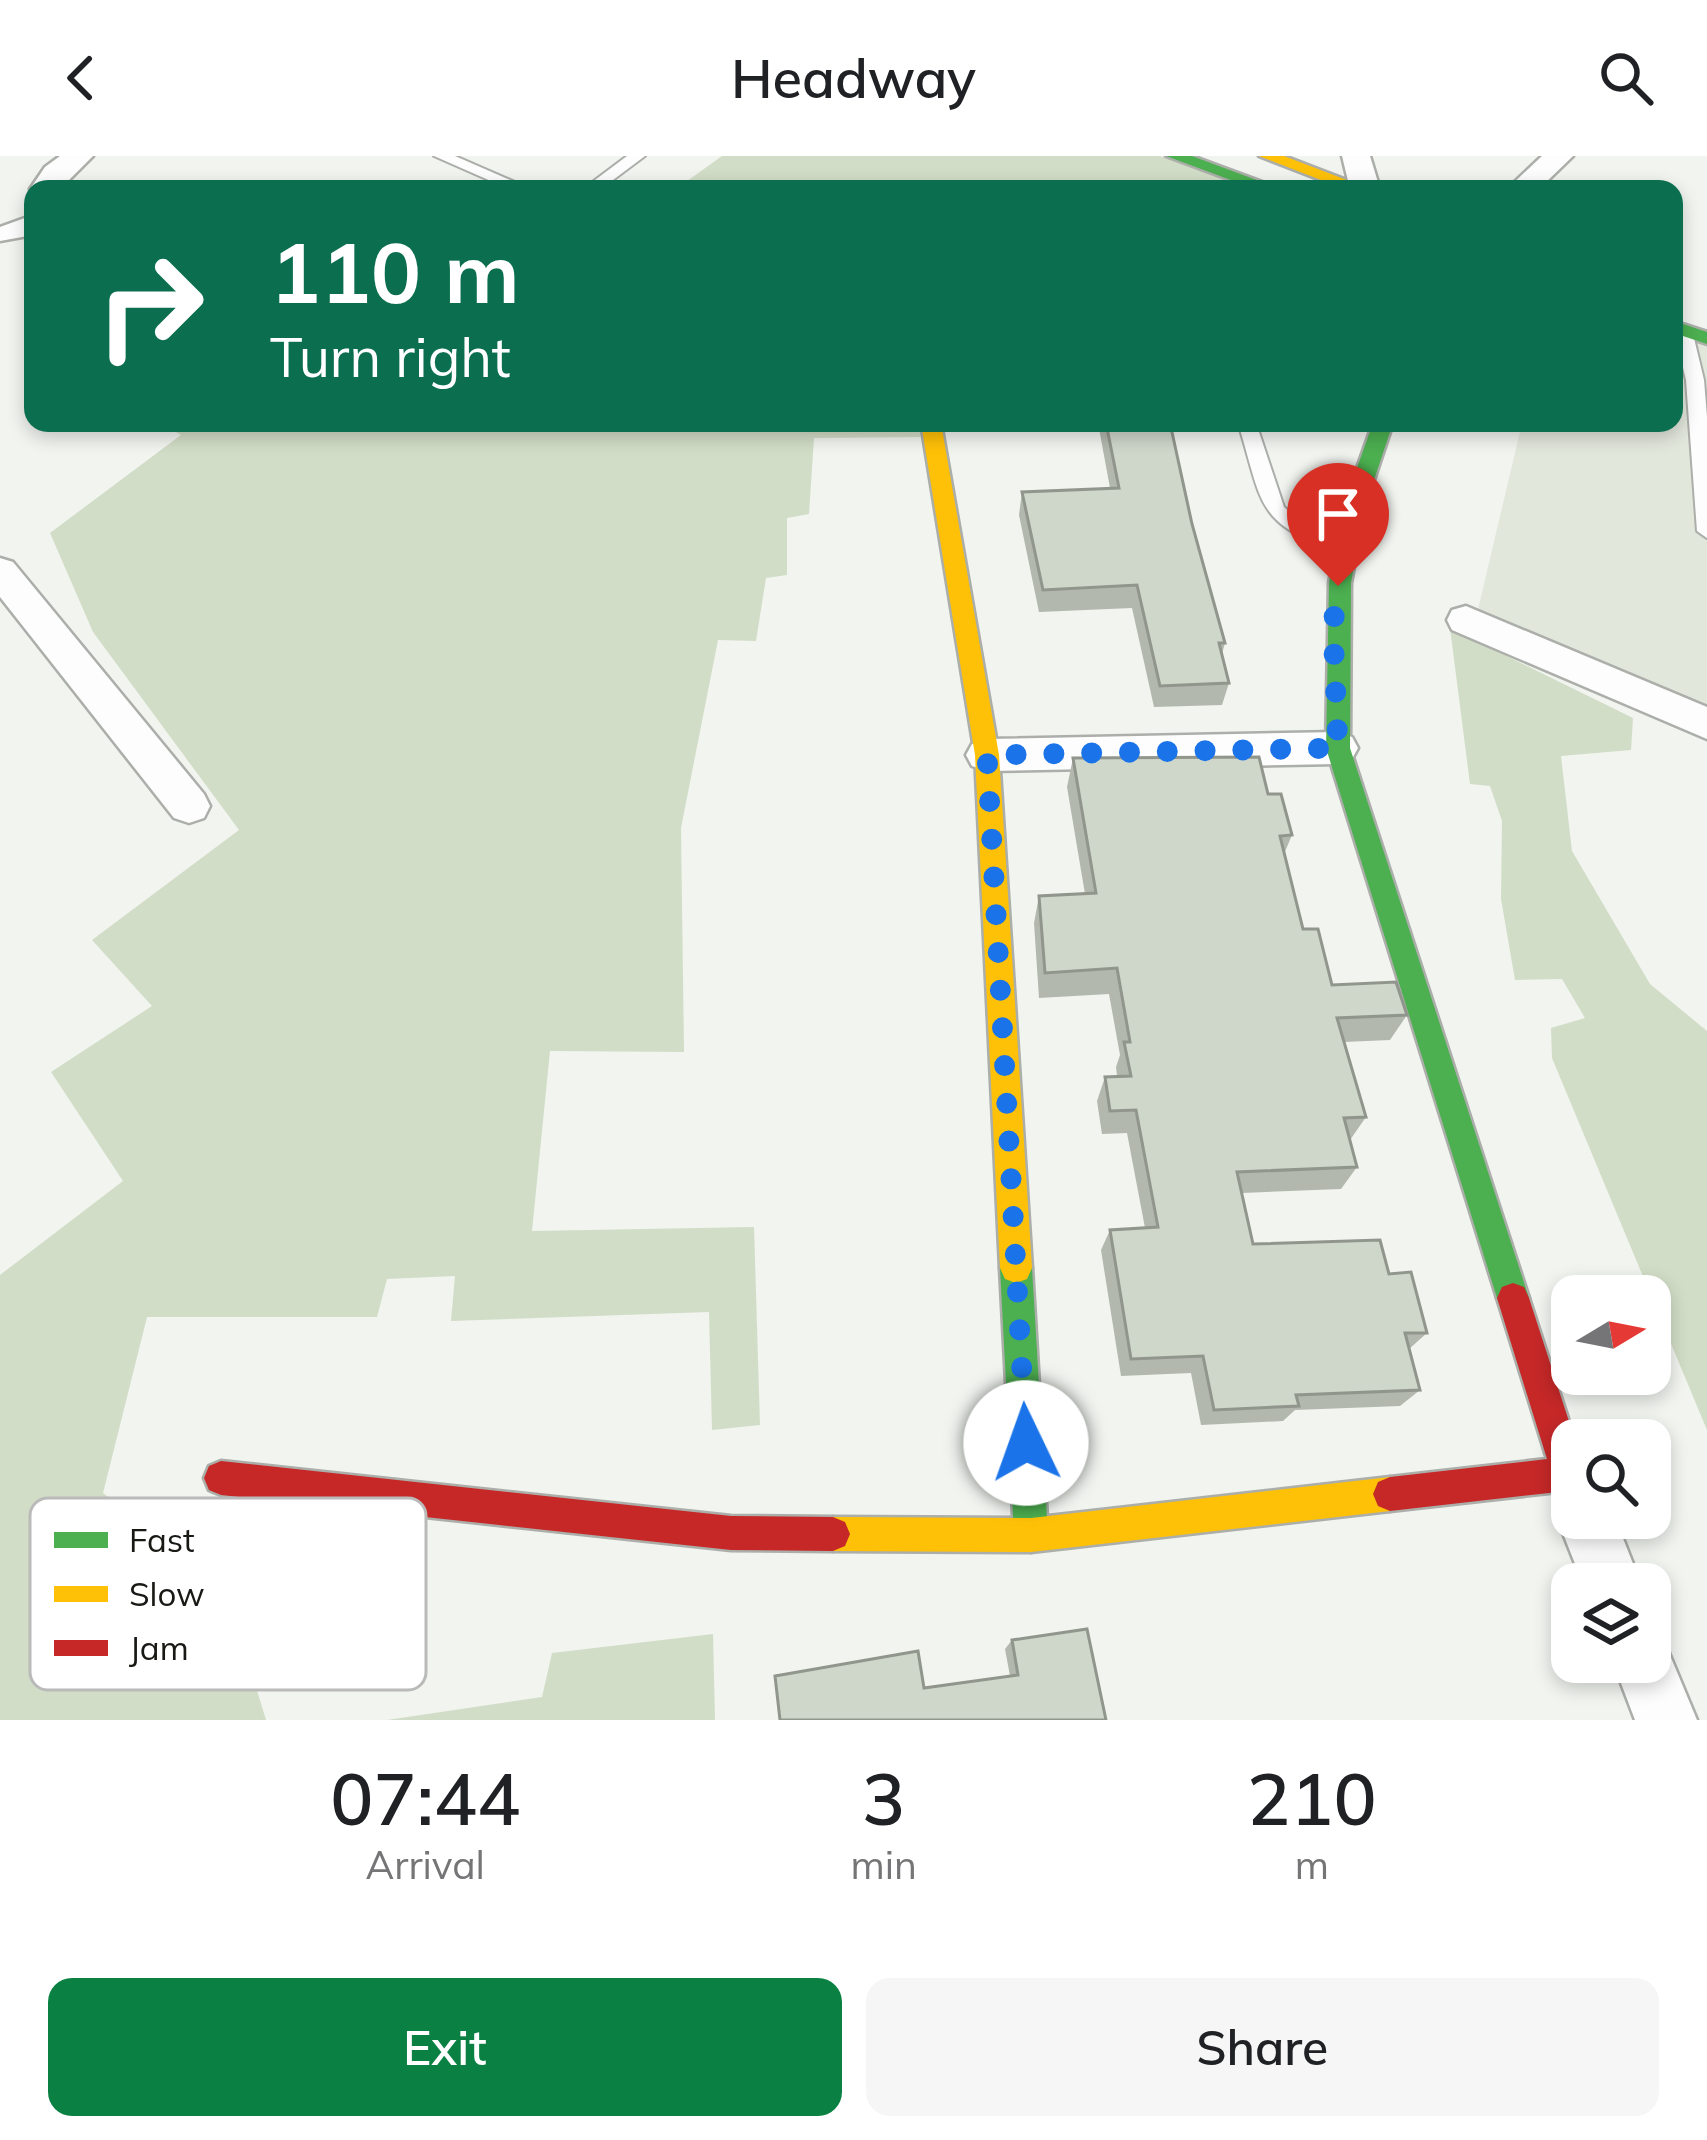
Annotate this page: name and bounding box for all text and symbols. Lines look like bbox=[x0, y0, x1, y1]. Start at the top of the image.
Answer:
text: Headway bbox=[731, 44, 976, 112]
icon: back bbox=[48, 45, 114, 111]
icon: search bbox=[1593, 45, 1659, 111]
text: 110 m bbox=[270, 219, 520, 324]
icon: right bbox=[72, 228, 228, 384]
text: Turn right bbox=[270, 323, 511, 391]
pin bbox=[1287, 463, 1389, 586]
icon: arrive bbox=[1305, 481, 1371, 547]
north arrow bbox=[1551, 1275, 1671, 1395]
map controls bbox=[1551, 1275, 1671, 1683]
position arrow bbox=[963, 1380, 1089, 1506]
button: search bbox=[1551, 1419, 1671, 1539]
legend bbox=[30, 1498, 426, 1690]
text: Fast bbox=[129, 1519, 194, 1560]
button: layers bbox=[1551, 1563, 1671, 1683]
text: Slow bbox=[129, 1573, 205, 1614]
text: Jam bbox=[129, 1627, 189, 1668]
text: 07:44 bbox=[330, 1753, 520, 1843]
text: 3 bbox=[862, 1753, 905, 1843]
text: 210 bbox=[1247, 1753, 1377, 1843]
text: Arrival bbox=[366, 1840, 485, 1889]
text: min bbox=[850, 1840, 917, 1889]
text: m bbox=[1295, 1840, 1329, 1889]
button: Exit bbox=[48, 1978, 842, 2116]
button: Share bbox=[866, 1978, 1659, 2116]

